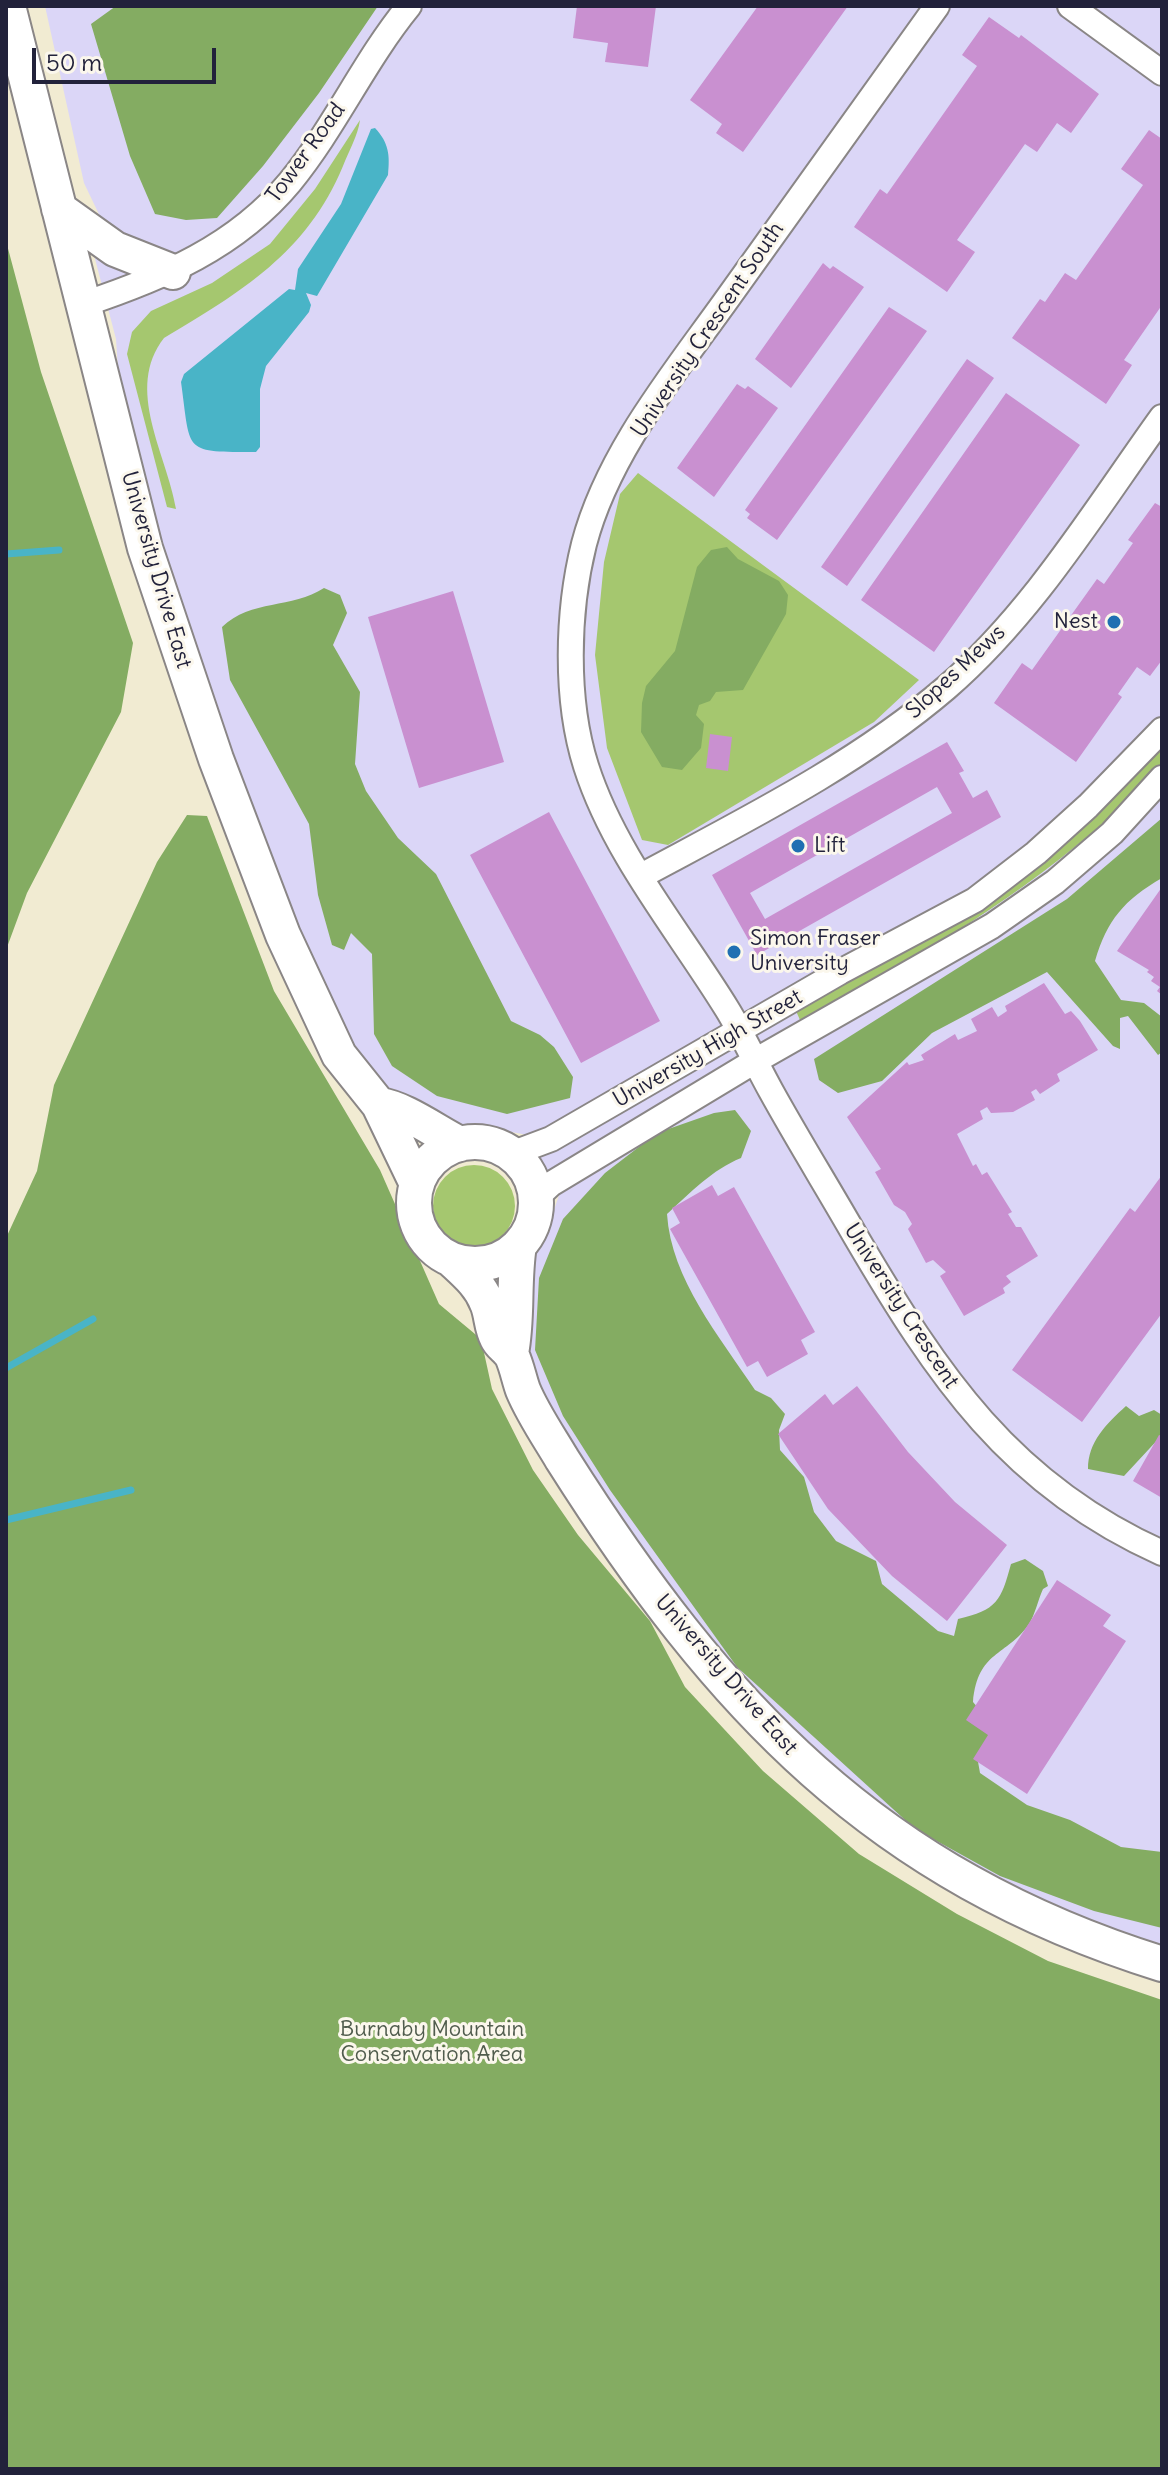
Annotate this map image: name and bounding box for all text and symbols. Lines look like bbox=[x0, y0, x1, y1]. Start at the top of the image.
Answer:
scale bar bbox=[36, 32, 220, 82]
text: 50 m bbox=[46, 47, 102, 77]
street label: Tower Road bbox=[261, 98, 351, 208]
street label: University Crescent South bbox=[626, 217, 790, 443]
street label: University Drive East bbox=[115, 468, 197, 672]
place label: Nest bbox=[1054, 609, 1098, 635]
marker: Nest bbox=[1105, 613, 1123, 631]
street label: Slopes Mews bbox=[901, 619, 1011, 725]
place label: Lift bbox=[814, 833, 846, 859]
marker: Lift bbox=[789, 837, 807, 855]
place label: Simon Fraser University bbox=[750, 926, 880, 978]
marker: Simon Fraser University bbox=[725, 943, 743, 961]
street label: University High Street bbox=[609, 984, 807, 1114]
street label: University Crescent bbox=[838, 1219, 964, 1393]
street label: University Drive East bbox=[649, 1589, 803, 1761]
park label: Burnaby Mountain Conservation Area bbox=[340, 2017, 524, 2068]

